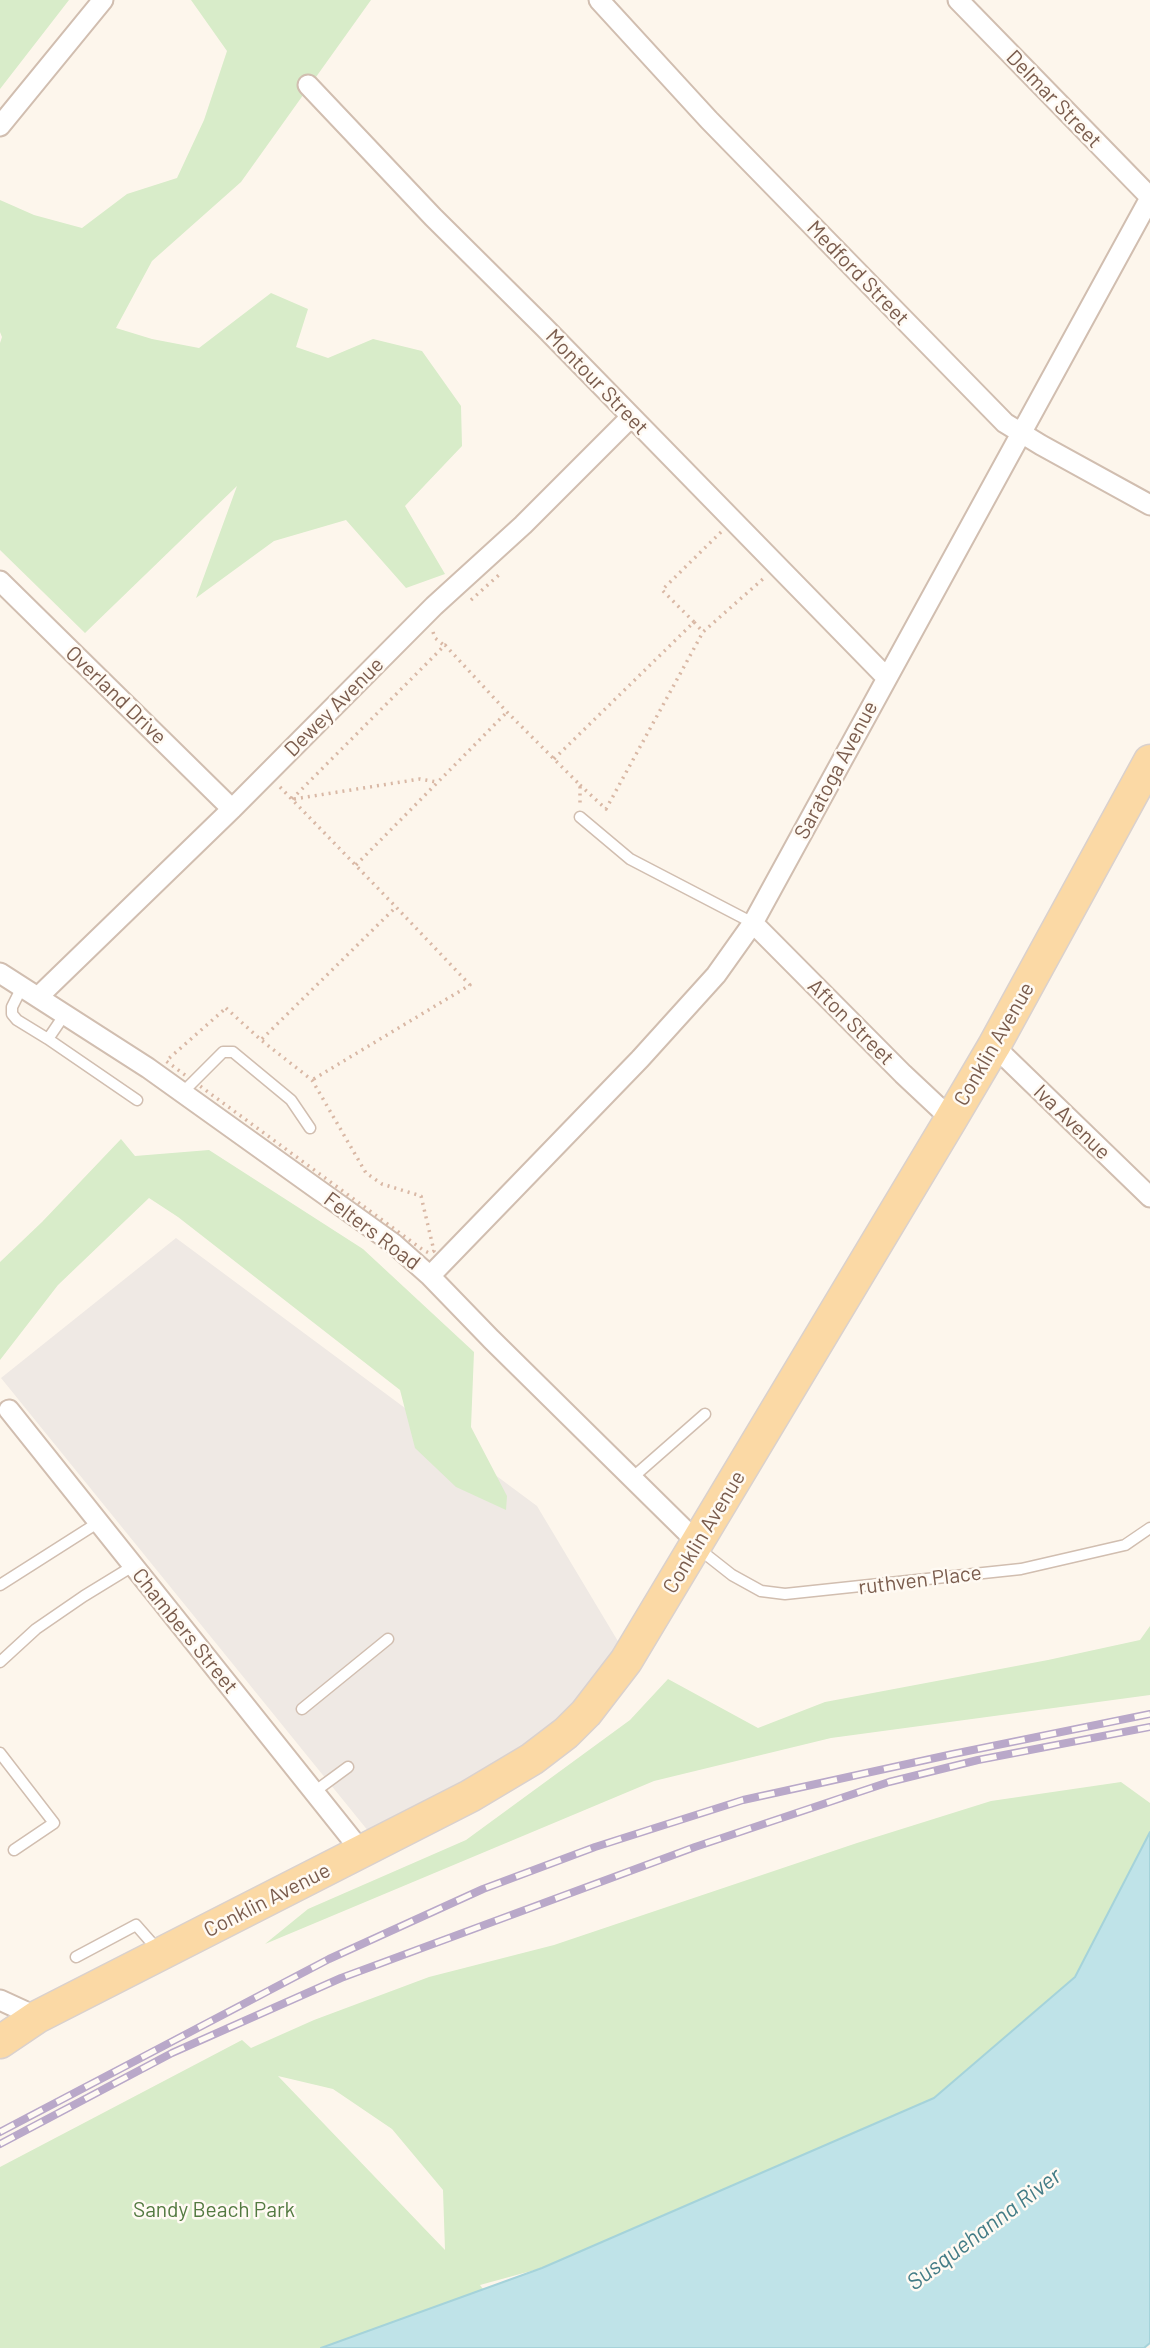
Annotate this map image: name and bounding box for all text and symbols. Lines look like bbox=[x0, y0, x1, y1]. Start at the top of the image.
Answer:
street label: Delmar Street bbox=[1001, 45, 1107, 153]
street label: Medford Street bbox=[802, 215, 914, 331]
street label: Montour Street bbox=[540, 324, 654, 440]
street label: Overland Drive bbox=[60, 641, 172, 749]
street label: Dewey Avenue bbox=[279, 652, 389, 762]
street label: Saratoga Avenue bbox=[789, 697, 883, 843]
street label: Afton Street bbox=[803, 974, 899, 1070]
street label: Conklin Avenue bbox=[948, 978, 1040, 1110]
street label: Iva Avenue bbox=[1028, 1079, 1116, 1165]
street label: Felters Road bbox=[319, 1187, 425, 1275]
street label: Conklin Avenue bbox=[658, 1466, 750, 1598]
street label: ruthven Place bbox=[857, 1560, 983, 1600]
street label: Chambers Street bbox=[127, 1563, 243, 1699]
street label: Conklin Avenue bbox=[200, 1857, 334, 1943]
water label: Susquehanna River bbox=[901, 2162, 1067, 2296]
park label: Sandy Beach Park bbox=[133, 2197, 295, 2223]

